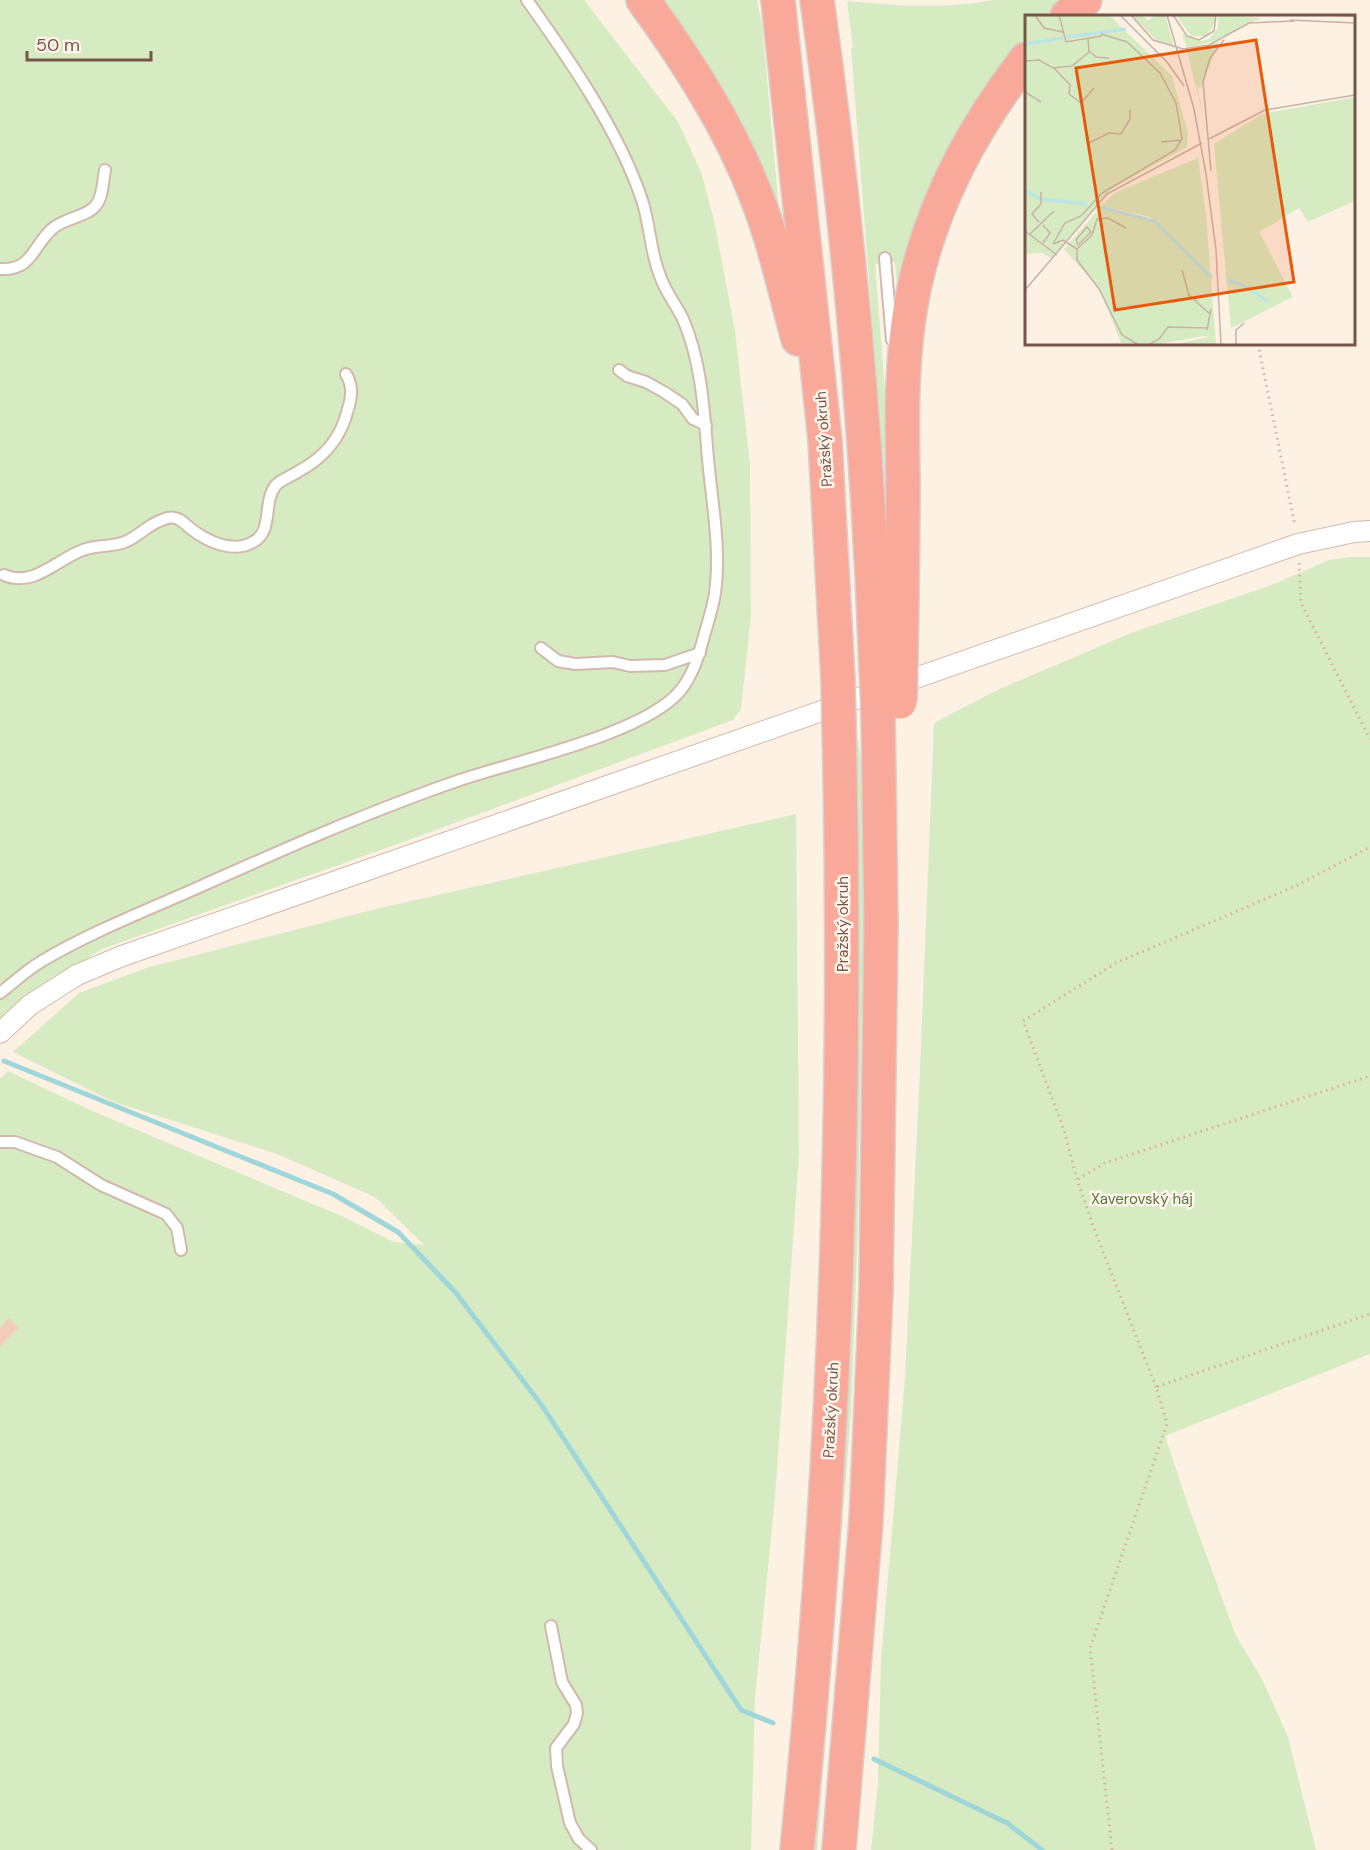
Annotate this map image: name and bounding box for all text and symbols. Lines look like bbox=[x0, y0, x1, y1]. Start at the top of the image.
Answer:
inset map bbox=[1025, 15, 1355, 345]
scale bar bbox=[27, 24, 152, 62]
text: 50 m bbox=[36, 33, 80, 57]
street label: Pražský okruh bbox=[811, 390, 837, 488]
street label: Pražský okruh bbox=[833, 876, 853, 972]
park label: Xaverovský háj bbox=[1091, 1189, 1193, 1209]
street label: Pražský okruh bbox=[819, 1362, 843, 1458]

